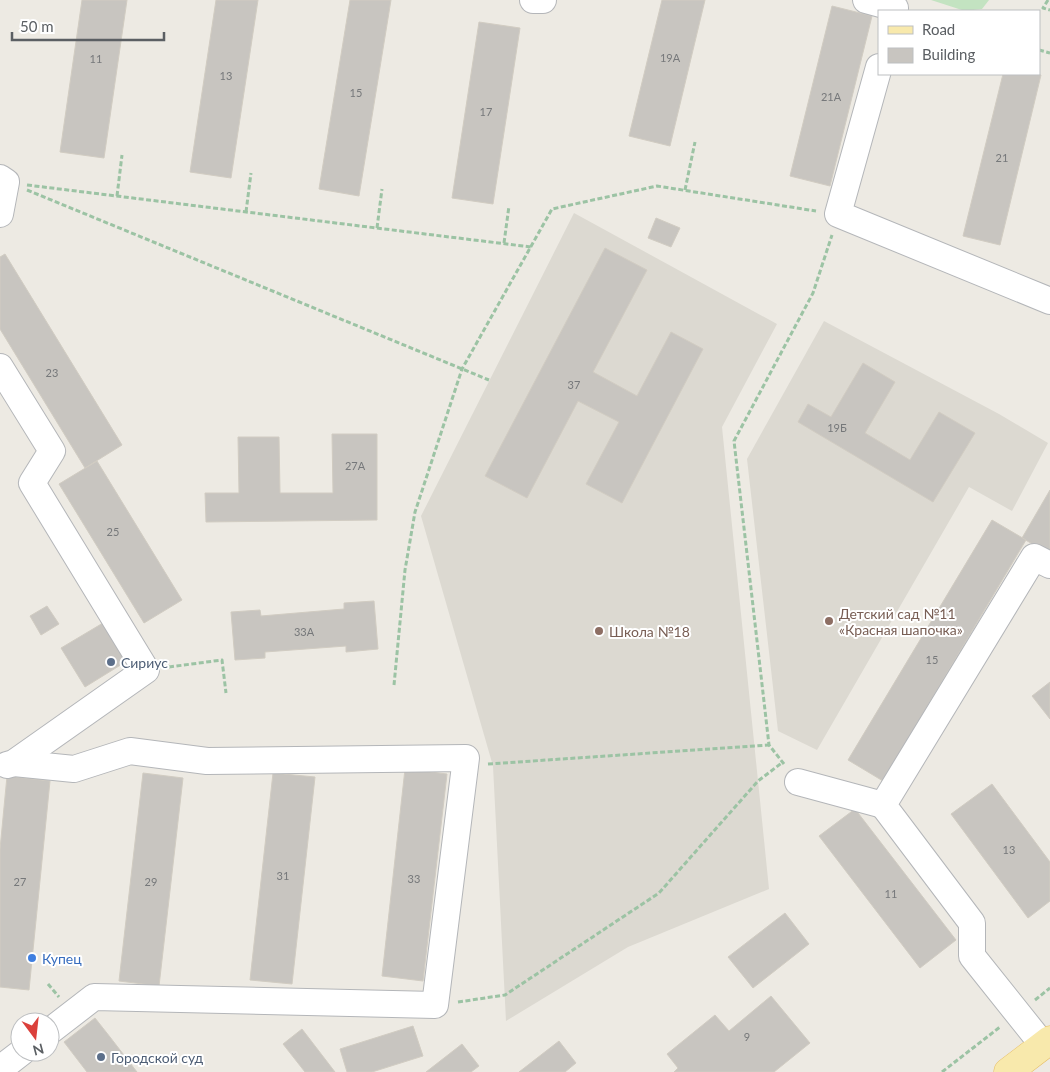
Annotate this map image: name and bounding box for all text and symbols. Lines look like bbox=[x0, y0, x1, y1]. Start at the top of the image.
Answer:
scale bar bbox=[12, 10, 165, 42]
legend bbox=[878, 10, 1040, 75]
text: 50 m bbox=[20, 17, 54, 35]
text: Road bbox=[922, 20, 955, 38]
text: Building bbox=[922, 45, 975, 63]
house number: 19А bbox=[660, 51, 681, 64]
house number: 11 bbox=[90, 52, 102, 65]
house number: 13 bbox=[220, 69, 232, 82]
house number: 15 bbox=[350, 86, 362, 99]
house number: 21А bbox=[821, 90, 842, 103]
house number: 17 bbox=[480, 105, 492, 118]
house number: 21 bbox=[996, 151, 1008, 164]
house number: 23 bbox=[46, 366, 58, 379]
house number: 37 bbox=[568, 378, 580, 391]
house number: 19Б bbox=[827, 421, 847, 434]
house number: 27А bbox=[345, 459, 366, 472]
house number: 25 bbox=[107, 525, 119, 538]
place label: Детский сад №11 «Красная шапочка» bbox=[839, 605, 963, 638]
marker: Детский сад №11 «Красная шапочка» bbox=[823, 615, 835, 627]
place label: Школа №18 bbox=[609, 623, 690, 640]
house number: 33А bbox=[294, 625, 315, 638]
marker: Школа №18 bbox=[593, 625, 605, 637]
house number: 15 bbox=[926, 653, 938, 666]
place label: Сириус bbox=[121, 654, 168, 671]
marker: Сириус bbox=[105, 656, 117, 668]
house number: 13 bbox=[1003, 843, 1015, 856]
house number: 31 bbox=[277, 869, 289, 882]
house number: 33 bbox=[408, 872, 420, 885]
house number: 27 bbox=[14, 875, 26, 888]
house number: 29 bbox=[145, 875, 157, 888]
house number: 11 bbox=[885, 887, 897, 900]
place label: Купец bbox=[42, 950, 82, 967]
marker: Купец bbox=[26, 952, 38, 964]
north arrow bbox=[10, 1012, 60, 1062]
house number: 9 bbox=[744, 1030, 750, 1043]
text: N bbox=[31, 1040, 46, 1060]
place label: Городской суд bbox=[111, 1049, 204, 1066]
marker: Городской суд bbox=[95, 1051, 107, 1063]

